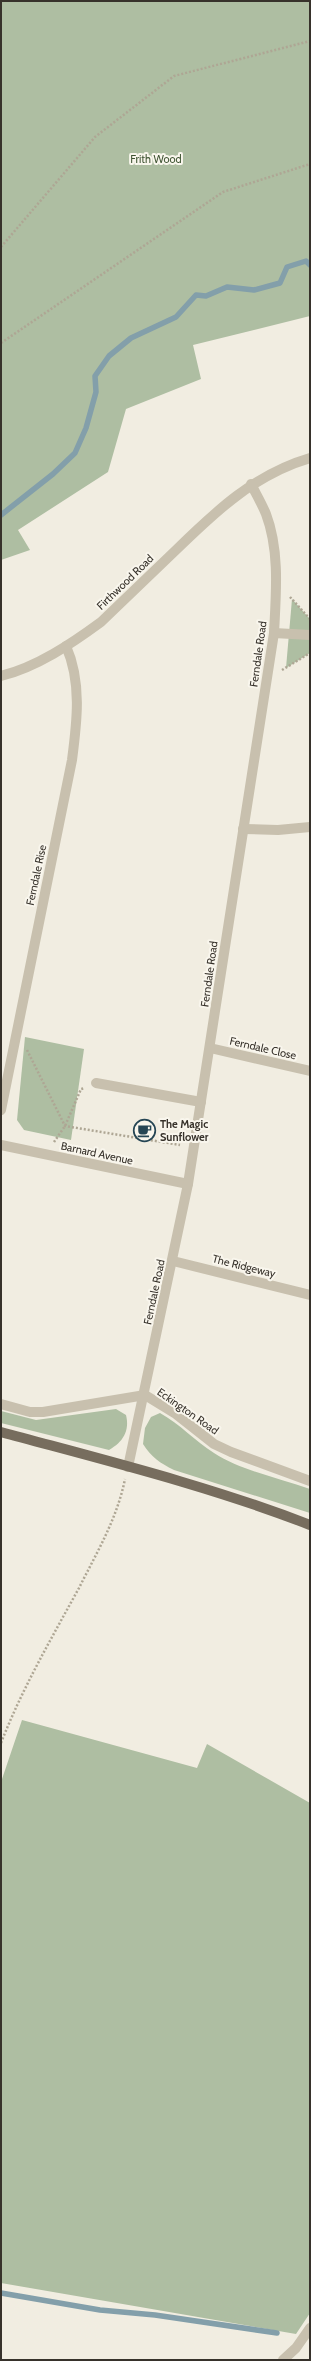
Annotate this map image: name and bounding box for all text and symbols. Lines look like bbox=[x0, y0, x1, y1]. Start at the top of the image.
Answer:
park label: Frith Wood bbox=[130, 152, 182, 166]
street label: Firthwood Road bbox=[94, 551, 156, 613]
street label: Ferndale Road bbox=[246, 620, 270, 688]
street label: Ferndale Rise bbox=[23, 843, 49, 907]
street label: Ferndale Road bbox=[197, 940, 221, 1008]
street label: Ferndale Close bbox=[228, 1034, 298, 1063]
cafe icon: The Magic Sunflower bbox=[132, 1117, 158, 1143]
place label: The Magic Sunflower bbox=[160, 1117, 209, 1144]
street label: Barnard Avenue bbox=[60, 1139, 135, 1168]
street label: The Ridgeway bbox=[211, 1251, 277, 1281]
street label: Ferndale Road bbox=[140, 1258, 168, 1326]
street label: Eckington Road bbox=[154, 1385, 222, 1437]

